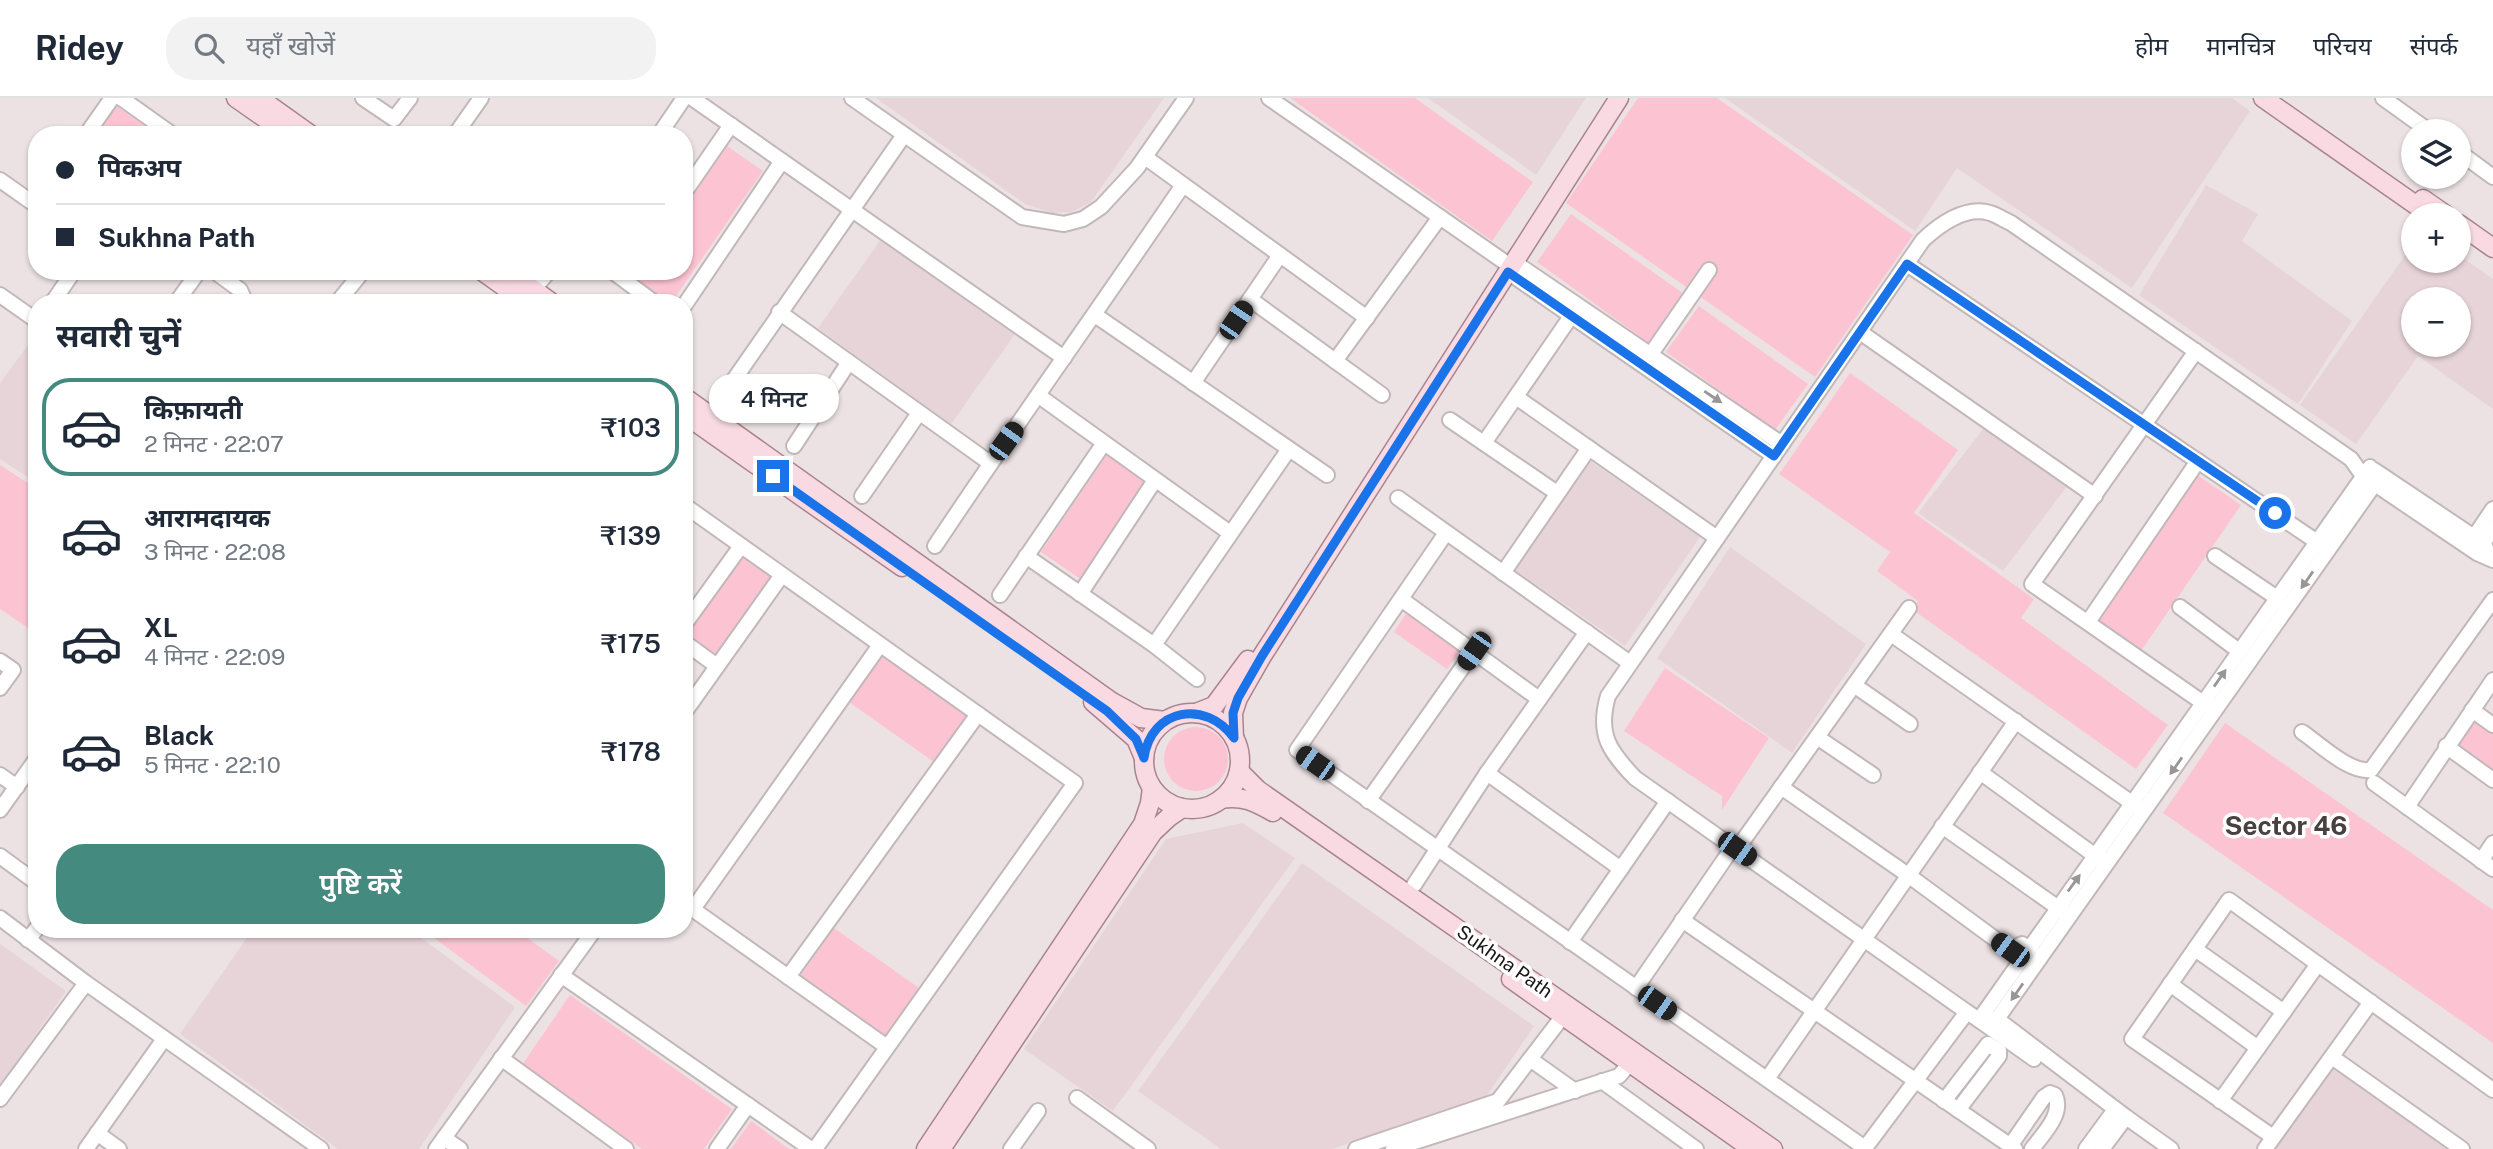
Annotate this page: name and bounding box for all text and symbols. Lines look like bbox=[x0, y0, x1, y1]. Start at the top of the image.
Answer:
search box bbox=[166, 17, 656, 80]
text: Ridey bbox=[35, 29, 124, 67]
icon: search bbox=[190, 29, 228, 67]
text: यहाँ खोजें bbox=[246, 30, 335, 61]
text: होम bbox=[2135, 32, 2168, 60]
text: मानचित्र bbox=[2206, 32, 2275, 60]
text: परिचय bbox=[2313, 32, 2372, 60]
text: संपर्क bbox=[2410, 32, 2458, 60]
map controls bbox=[2401, 119, 2471, 357]
button: layers bbox=[2401, 119, 2471, 189]
text: पिकअप bbox=[98, 152, 181, 183]
button: + bbox=[2401, 203, 2471, 273]
text: Sukhna Path bbox=[98, 222, 255, 253]
button: − bbox=[2401, 287, 2471, 357]
car bbox=[1216, 297, 1257, 343]
text: सवारी चुनें bbox=[56, 317, 181, 354]
callout: 4 मिनट bbox=[708, 374, 838, 424]
text: 4 मिनट bbox=[741, 385, 807, 412]
one-way arrow bbox=[1703, 390, 1722, 403]
text: किफ़ायती bbox=[144, 394, 243, 425]
icon: car bbox=[60, 396, 123, 459]
text: ₹103 bbox=[601, 412, 661, 443]
car bbox=[986, 418, 1027, 464]
text: 2 मिनट · 22:07 bbox=[144, 430, 284, 457]
route end bbox=[757, 460, 789, 492]
route start bbox=[2259, 497, 2291, 529]
text: आरामदायक bbox=[144, 502, 270, 533]
icon: car bbox=[60, 504, 123, 567]
text: ₹139 bbox=[601, 520, 661, 551]
text: 3 मिनट · 22:08 bbox=[144, 538, 286, 565]
one-way arrow bbox=[2300, 571, 2314, 589]
icon: car bbox=[60, 612, 123, 675]
text: XL bbox=[144, 612, 178, 643]
text: ₹175 bbox=[601, 628, 661, 659]
car bbox=[1454, 628, 1495, 674]
text: 4 मिनट · 22:09 bbox=[144, 643, 285, 670]
one-way arrow bbox=[2213, 669, 2227, 687]
icon: car bbox=[60, 720, 123, 783]
text: Black bbox=[144, 720, 214, 751]
text: ₹178 bbox=[601, 736, 661, 767]
car bbox=[1292, 742, 1339, 784]
text: 5 मिनट · 22:10 bbox=[144, 751, 281, 778]
one-way arrow bbox=[2169, 757, 2183, 775]
district label: Sector 46 bbox=[2225, 810, 2347, 841]
car bbox=[1714, 828, 1761, 870]
button: पुष्टि करें bbox=[56, 844, 665, 924]
one-way arrow bbox=[2067, 874, 2081, 892]
street label: Sukhna Path bbox=[1453, 920, 1557, 1002]
car bbox=[1987, 929, 2034, 971]
car bbox=[1634, 982, 1681, 1024]
one-way arrow bbox=[2010, 983, 2024, 1001]

